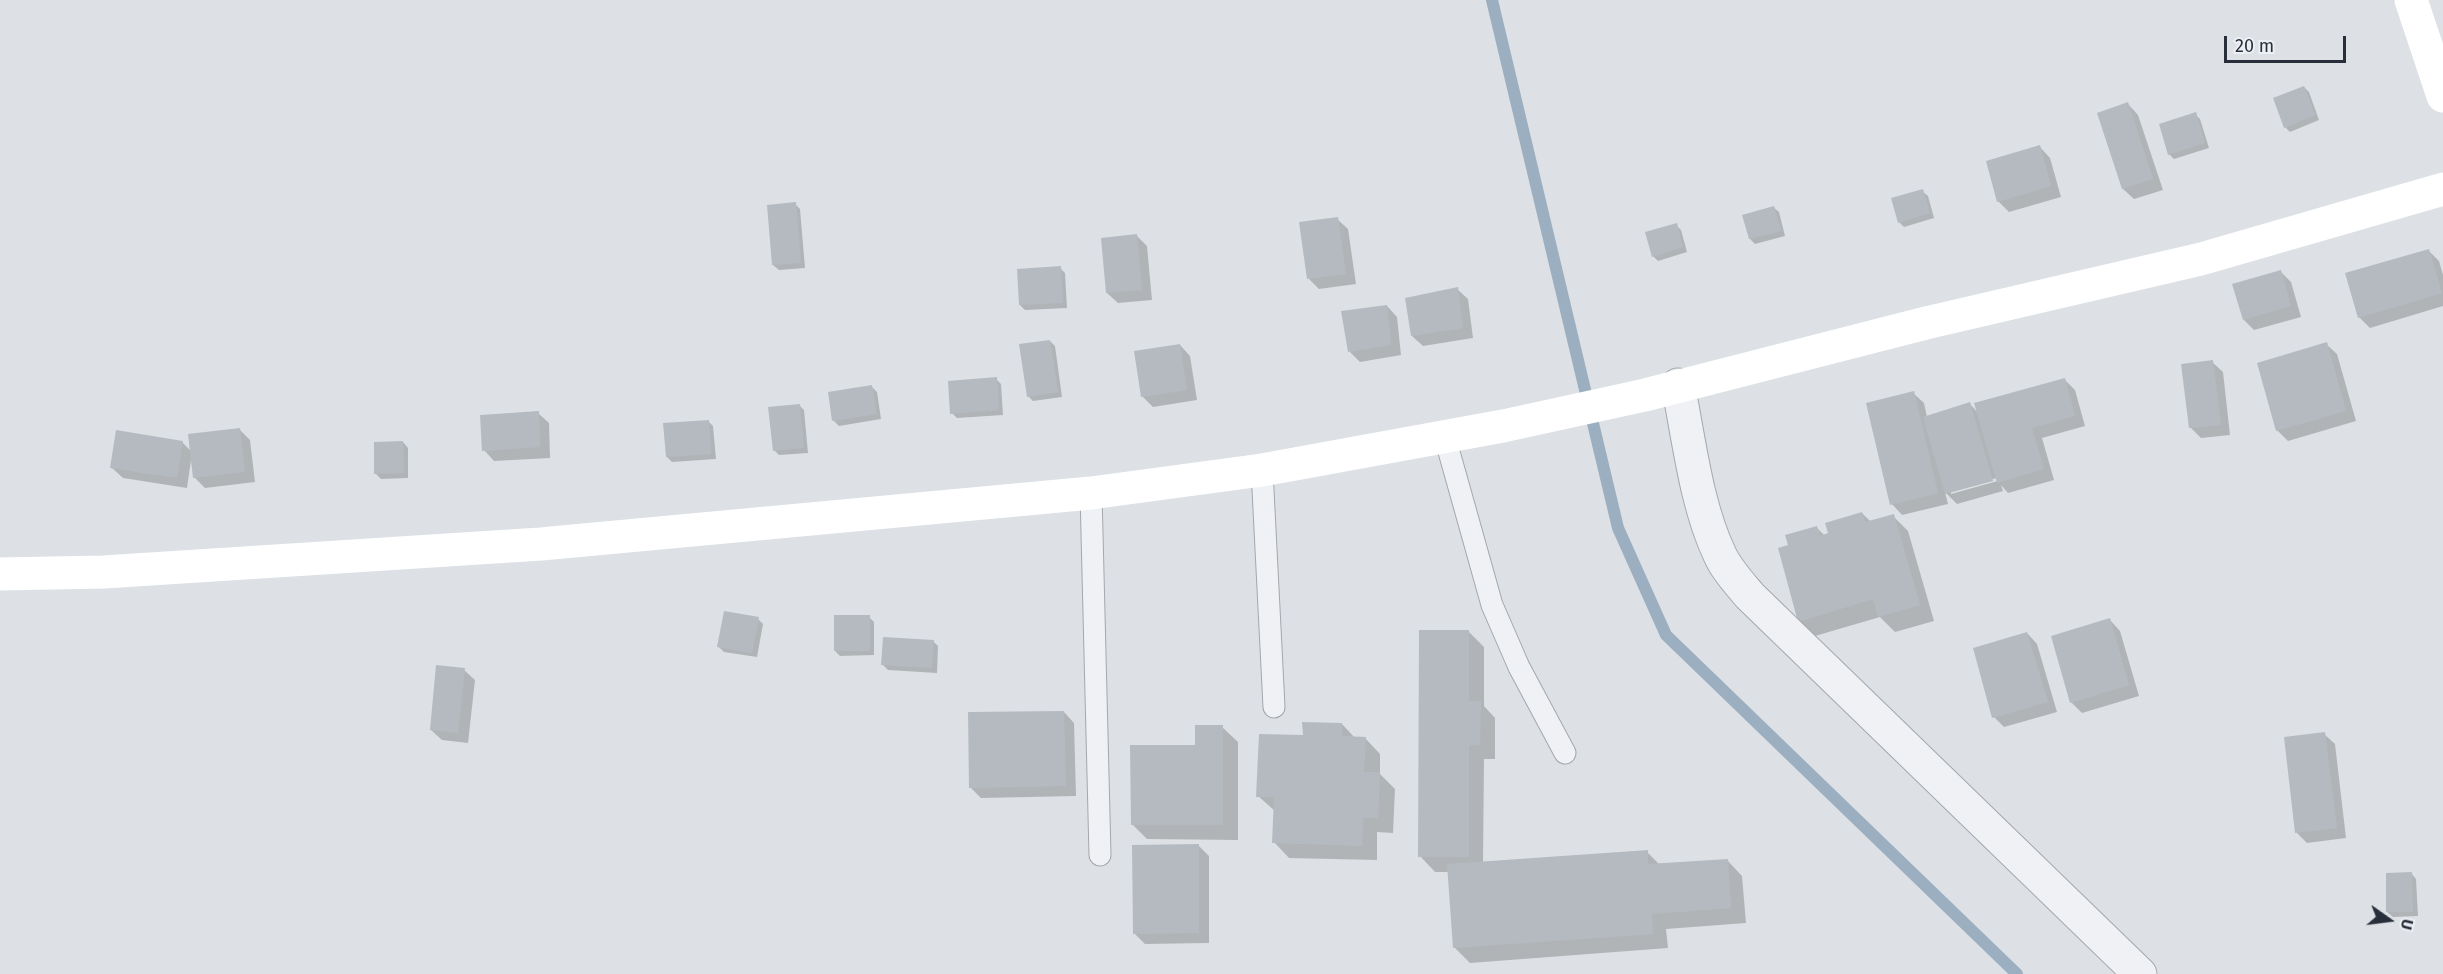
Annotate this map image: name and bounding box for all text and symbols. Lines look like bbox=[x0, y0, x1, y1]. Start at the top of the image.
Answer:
scale bar bbox=[2227, 24, 2348, 62]
text: 20 m bbox=[2235, 35, 2274, 57]
north arrow bbox=[2359, 890, 2419, 950]
text: U bbox=[2396, 917, 2417, 932]

